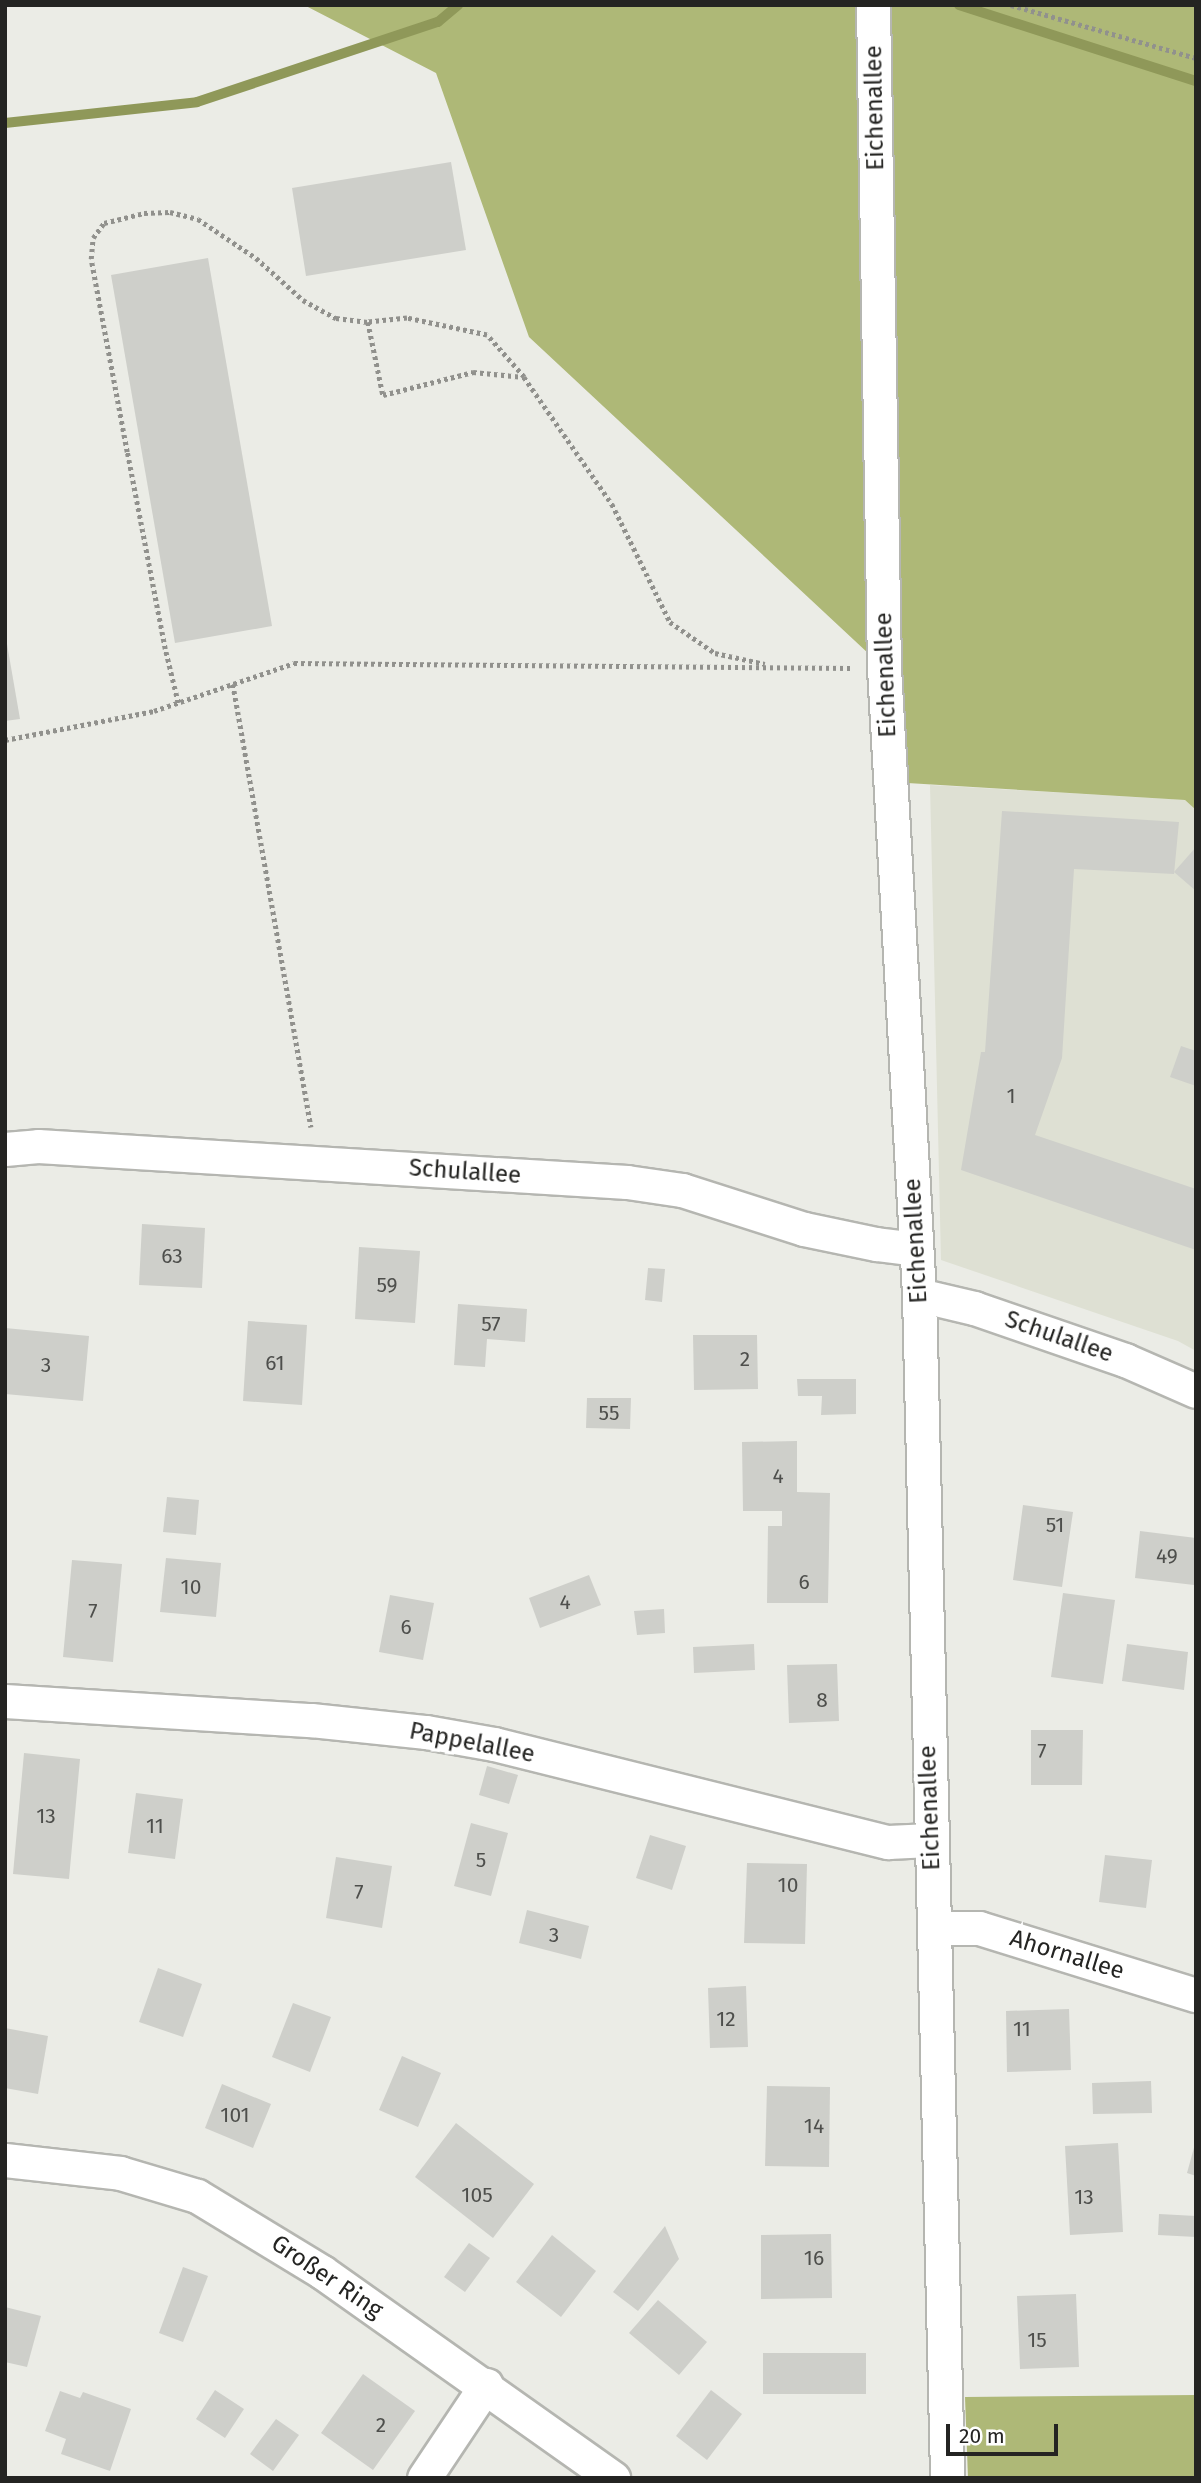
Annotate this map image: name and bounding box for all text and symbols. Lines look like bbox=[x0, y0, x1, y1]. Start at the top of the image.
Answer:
street label: Eichenallee bbox=[860, 45, 890, 171]
street label: Eichenallee bbox=[869, 612, 903, 738]
house number: 1 bbox=[1006, 1083, 1016, 1109]
street label: Schulallee bbox=[408, 1154, 522, 1190]
street label: Eichenallee bbox=[898, 1178, 934, 1304]
house number: 63 bbox=[161, 1243, 183, 1269]
house number: 59 bbox=[376, 1272, 398, 1298]
street label: Schulallee bbox=[1001, 1305, 1117, 1369]
house number: 57 bbox=[481, 1311, 501, 1337]
house number: 2 bbox=[740, 1346, 750, 1372]
house number: 61 bbox=[265, 1350, 285, 1376]
house number: 3 bbox=[41, 1352, 51, 1378]
house number: 55 bbox=[599, 1400, 619, 1426]
house number: 4 bbox=[772, 1463, 784, 1489]
house number: 51 bbox=[1046, 1512, 1064, 1538]
house number: 49 bbox=[1156, 1543, 1178, 1569]
house number: 6 bbox=[798, 1569, 810, 1595]
house number: 10 bbox=[181, 1574, 201, 1600]
house number: 4 bbox=[559, 1589, 571, 1615]
house number: 7 bbox=[88, 1598, 98, 1624]
house number: 6 bbox=[400, 1614, 412, 1640]
house number: 8 bbox=[816, 1687, 828, 1713]
street label: Pappelallee bbox=[407, 1717, 537, 1769]
house number: 7 bbox=[1037, 1738, 1047, 1764]
street label: Eichenallee bbox=[913, 1745, 947, 1871]
house number: 13 bbox=[36, 1803, 56, 1829]
house number: 11 bbox=[146, 1813, 164, 1839]
house number: 5 bbox=[476, 1847, 486, 1873]
house number: 10 bbox=[778, 1872, 798, 1898]
house number: 7 bbox=[354, 1879, 364, 1905]
house number: 3 bbox=[549, 1922, 559, 1948]
street label: Ahornallee bbox=[1006, 1924, 1128, 1986]
house number: 12 bbox=[716, 2006, 736, 2032]
house number: 11 bbox=[1013, 2016, 1031, 2042]
house number: 101 bbox=[220, 2102, 250, 2128]
house number: 14 bbox=[804, 2113, 824, 2139]
house number: 105 bbox=[461, 2182, 493, 2208]
house number: 13 bbox=[1074, 2184, 1094, 2210]
street label: Großer Ring bbox=[266, 2229, 388, 2325]
house number: 16 bbox=[804, 2245, 824, 2271]
house number: 15 bbox=[1027, 2327, 1047, 2353]
scale bar bbox=[949, 2410, 1061, 2454]
house number: 2 bbox=[376, 2412, 386, 2438]
text: 20 m bbox=[959, 2423, 1005, 2449]

